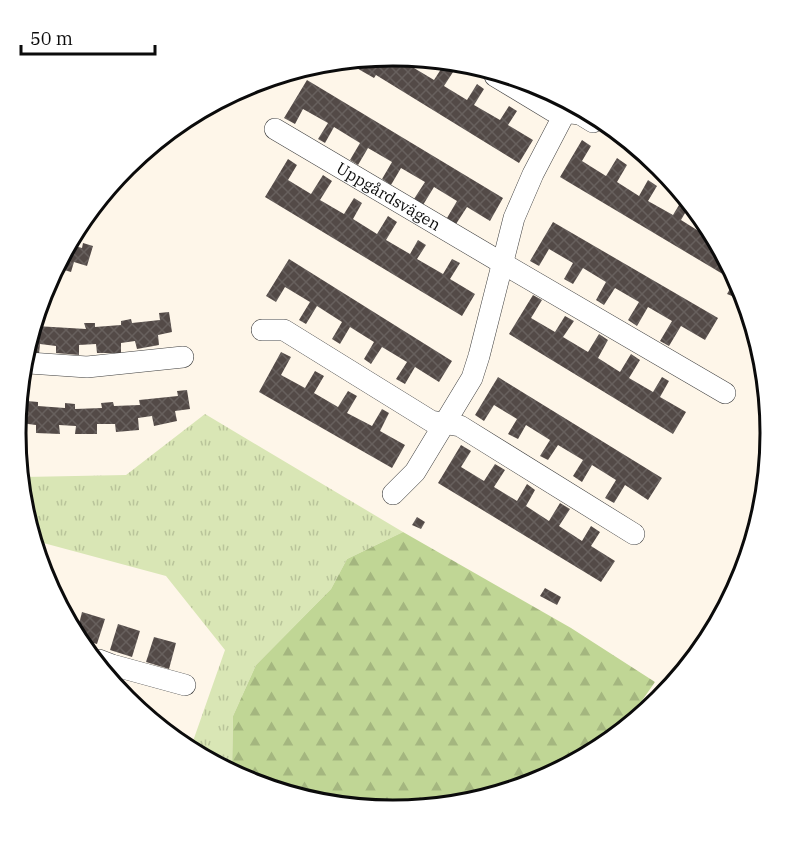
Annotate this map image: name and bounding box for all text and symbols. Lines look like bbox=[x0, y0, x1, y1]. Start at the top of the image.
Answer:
scale bar bbox=[21, 18, 154, 56]
text: 50 m bbox=[30, 27, 73, 50]
street label: Uppgårdsvägen bbox=[333, 158, 444, 235]

